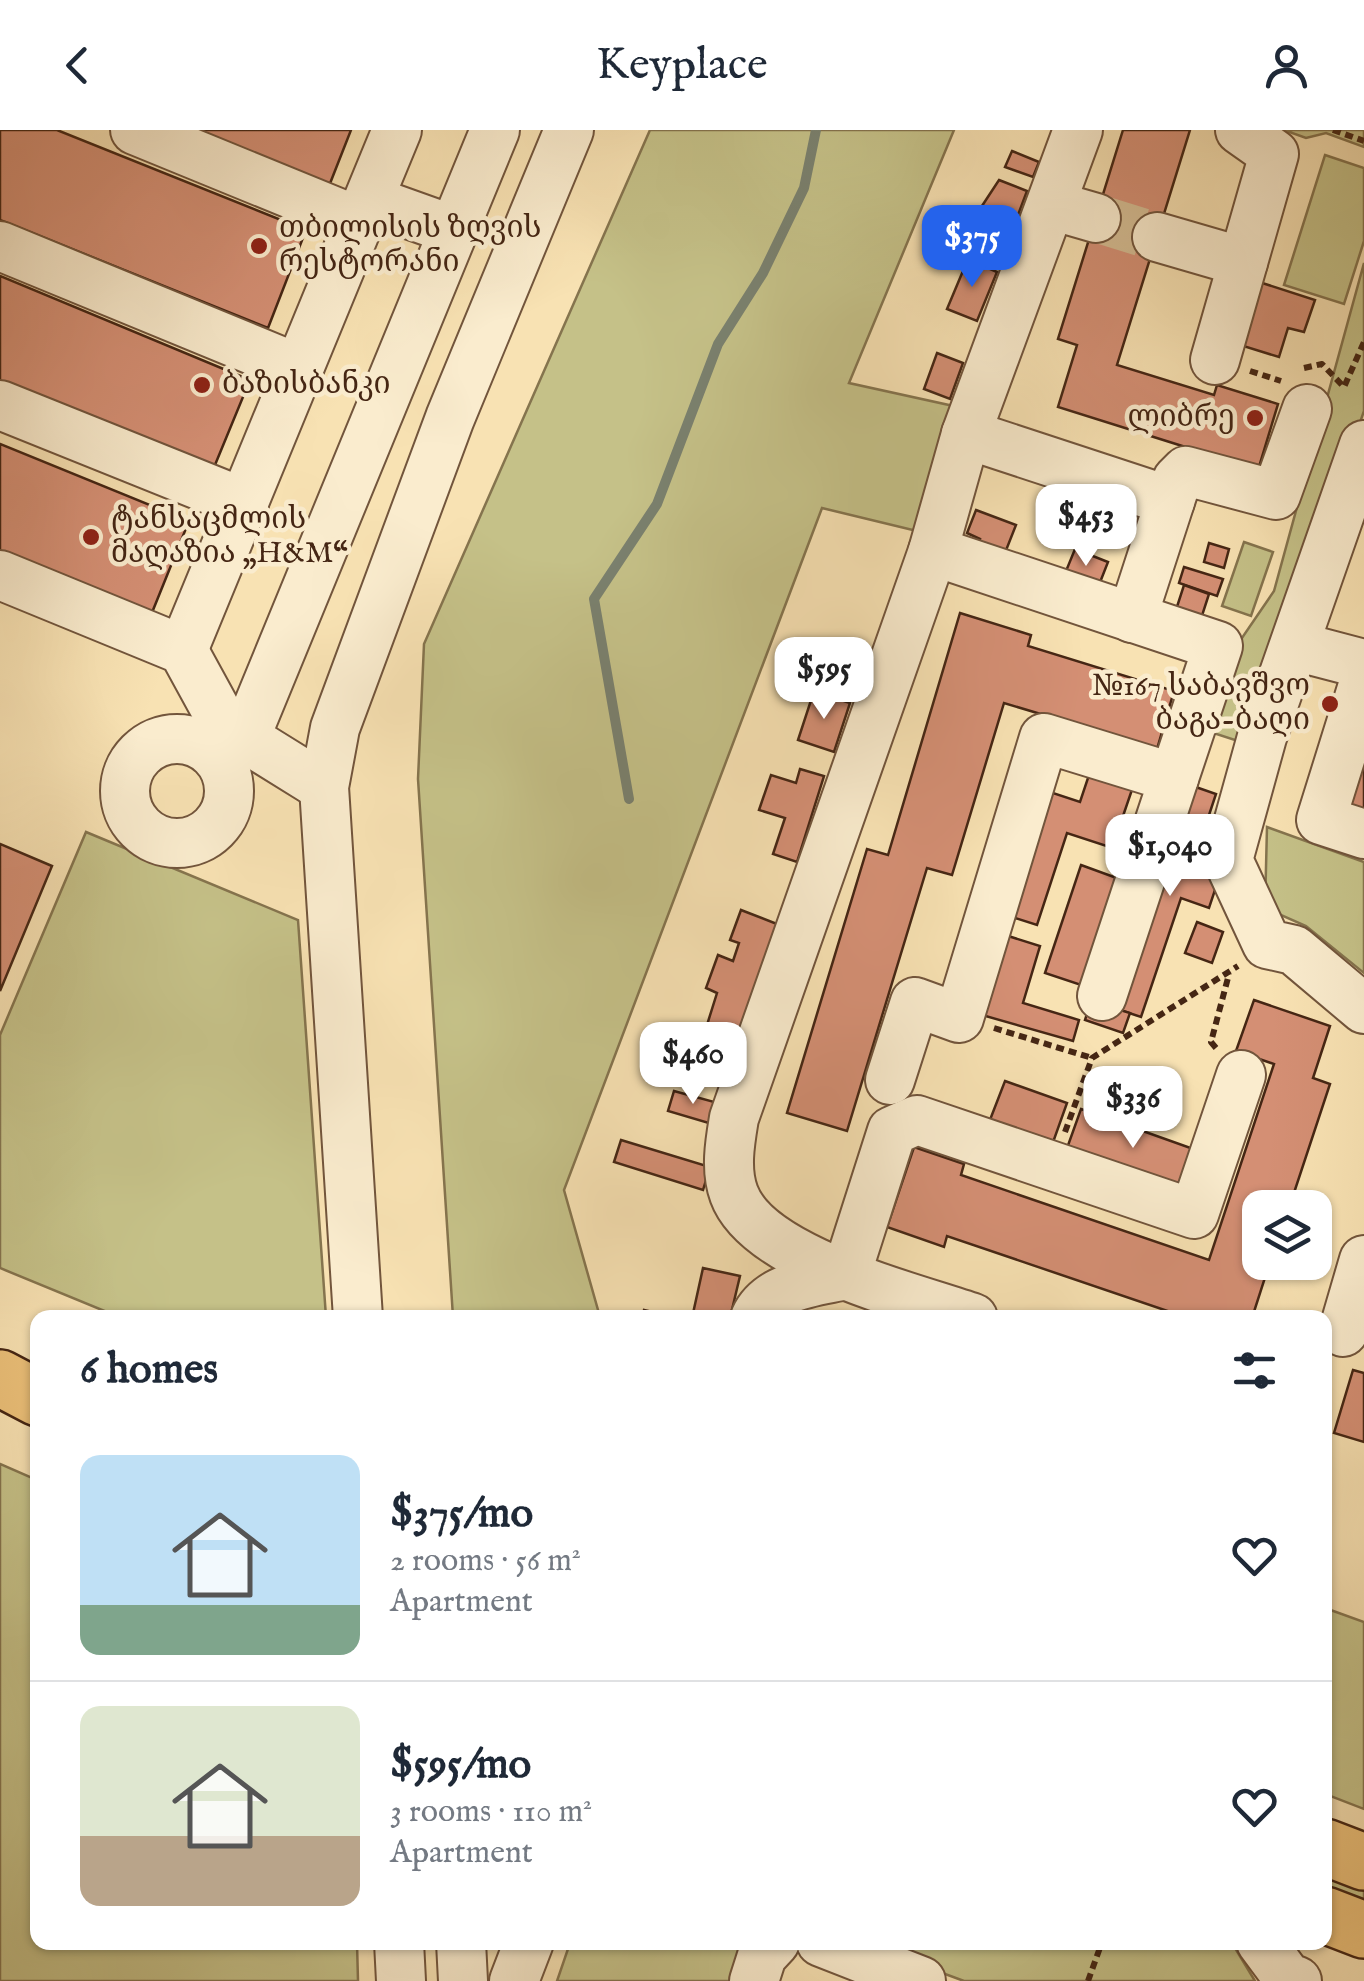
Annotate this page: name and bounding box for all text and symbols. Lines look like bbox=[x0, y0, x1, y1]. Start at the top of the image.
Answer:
text: Keyplace bbox=[596, 37, 768, 94]
icon: back bbox=[50, 38, 105, 93]
icon: person bbox=[1259, 38, 1314, 93]
pin: $375 bbox=[913, 205, 1031, 290]
place label: თბილისის ზღვის რესტორანი bbox=[279, 210, 541, 282]
text: $375 bbox=[944, 217, 1000, 258]
marker: თბილისის ზღვის რესტორანი bbox=[248, 235, 270, 257]
place label: ბაზისბანკი bbox=[222, 366, 391, 404]
marker: ბაზისბანკი bbox=[191, 374, 213, 396]
place label: ლიბრე bbox=[1127, 399, 1235, 437]
marker: ლიბრე bbox=[1244, 407, 1266, 429]
pin: $453 bbox=[1027, 484, 1145, 569]
text: $453 bbox=[1058, 496, 1114, 537]
place label: ტანსაცმლის მაღაზია „H&M“ bbox=[111, 501, 348, 573]
marker: ტანსაცმლის მაღაზია „H&M“ bbox=[80, 526, 102, 548]
pin: $595 bbox=[765, 637, 883, 722]
text: $595 bbox=[797, 649, 851, 690]
place label: №167 საბავშვო ბაგა-ბაღი bbox=[1093, 668, 1310, 740]
marker: №167 საბავშვო ბაგა-ბაღი bbox=[1319, 693, 1341, 715]
pin: $1,040 bbox=[1089, 814, 1251, 899]
text: $1,040 bbox=[1127, 826, 1213, 867]
pin: $460 bbox=[634, 1022, 752, 1107]
text: $460 bbox=[662, 1034, 724, 1075]
pin: $336 bbox=[1074, 1066, 1192, 1151]
text: $336 bbox=[1105, 1078, 1161, 1119]
map controls bbox=[1242, 1190, 1332, 1280]
button: layers bbox=[1242, 1190, 1332, 1280]
icon: filters bbox=[1227, 1343, 1282, 1398]
text: 6 homes bbox=[80, 1344, 218, 1397]
text: $375/mo bbox=[390, 1488, 533, 1541]
icon: home bbox=[160, 1495, 280, 1615]
icon: heart bbox=[1227, 1528, 1282, 1583]
text: 2 rooms · 56 m² bbox=[390, 1541, 581, 1582]
text: Apartment bbox=[390, 1582, 533, 1623]
text: $595/mo bbox=[390, 1739, 531, 1792]
icon: home bbox=[160, 1746, 280, 1866]
icon: heart bbox=[1227, 1779, 1282, 1834]
text: 3 rooms · 110 m² bbox=[390, 1792, 592, 1833]
text: Apartment bbox=[390, 1833, 533, 1874]

